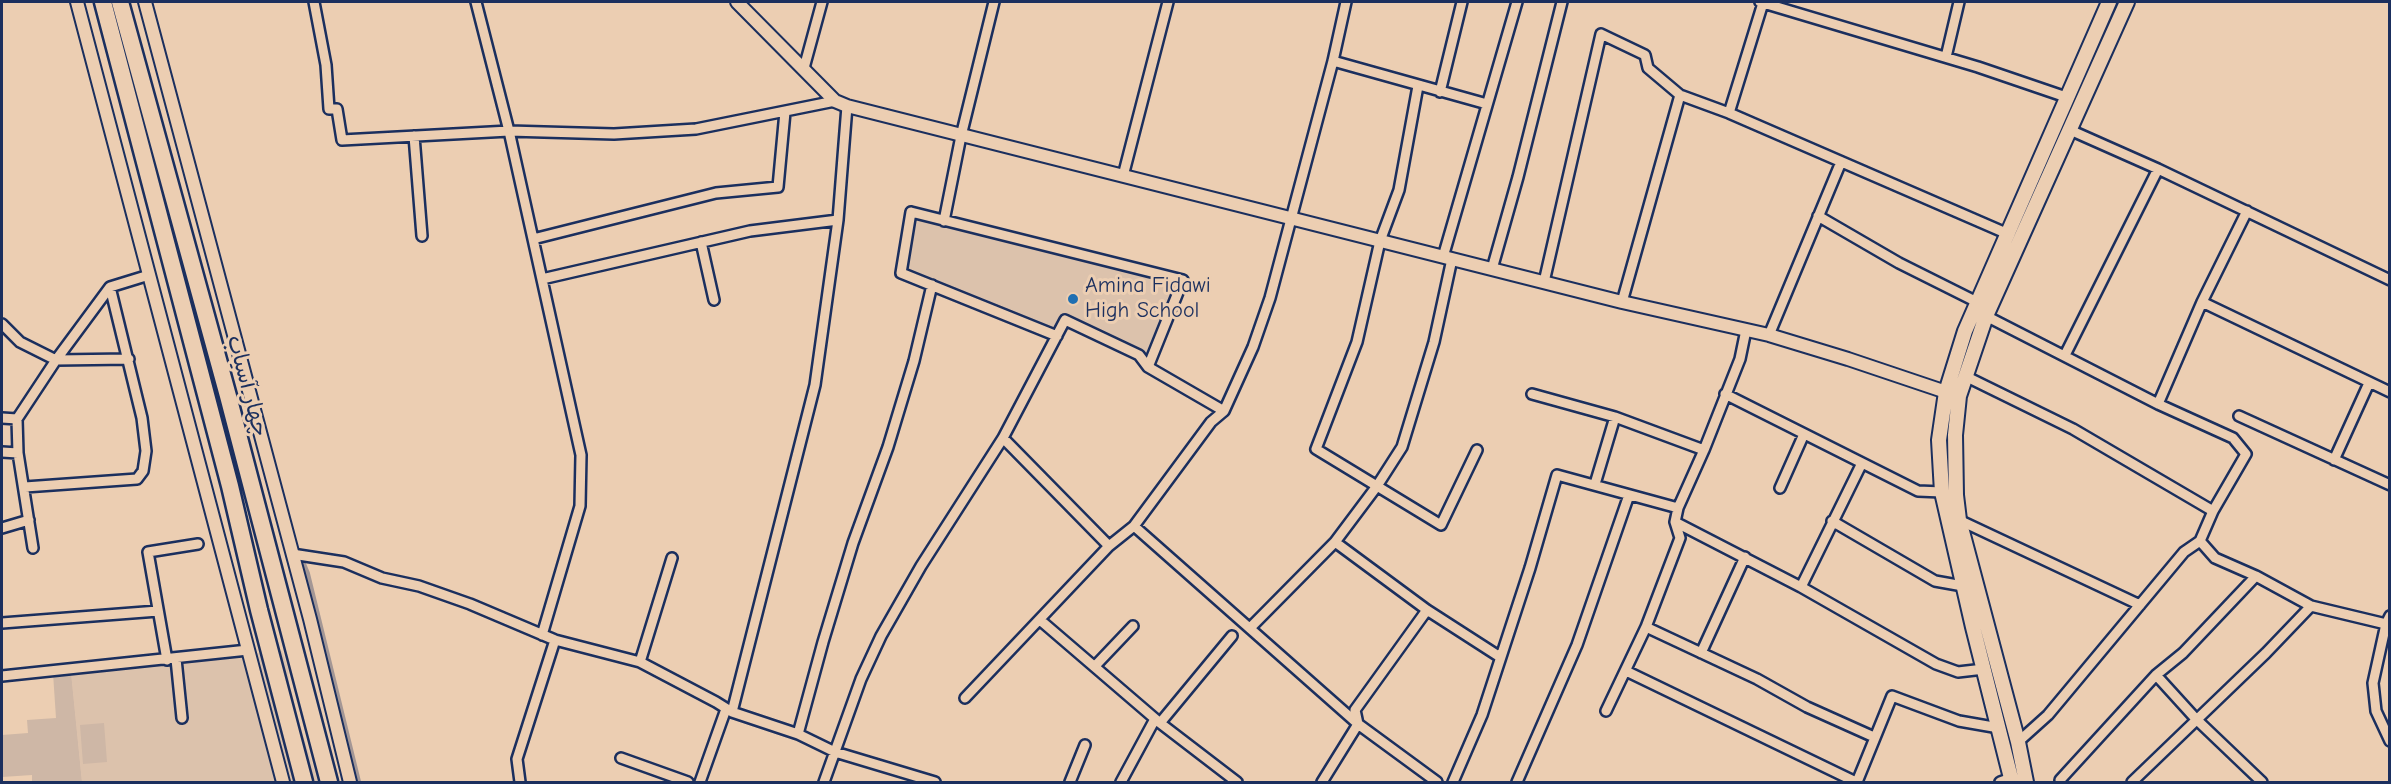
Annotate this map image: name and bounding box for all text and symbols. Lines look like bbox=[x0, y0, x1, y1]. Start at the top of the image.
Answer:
place label: Amina Fidawi High School bbox=[1085, 273, 1211, 324]
marker: Amina Fidawi High School bbox=[1066, 292, 1080, 306]
street label: چهار آسیاب bbox=[221, 332, 273, 440]

